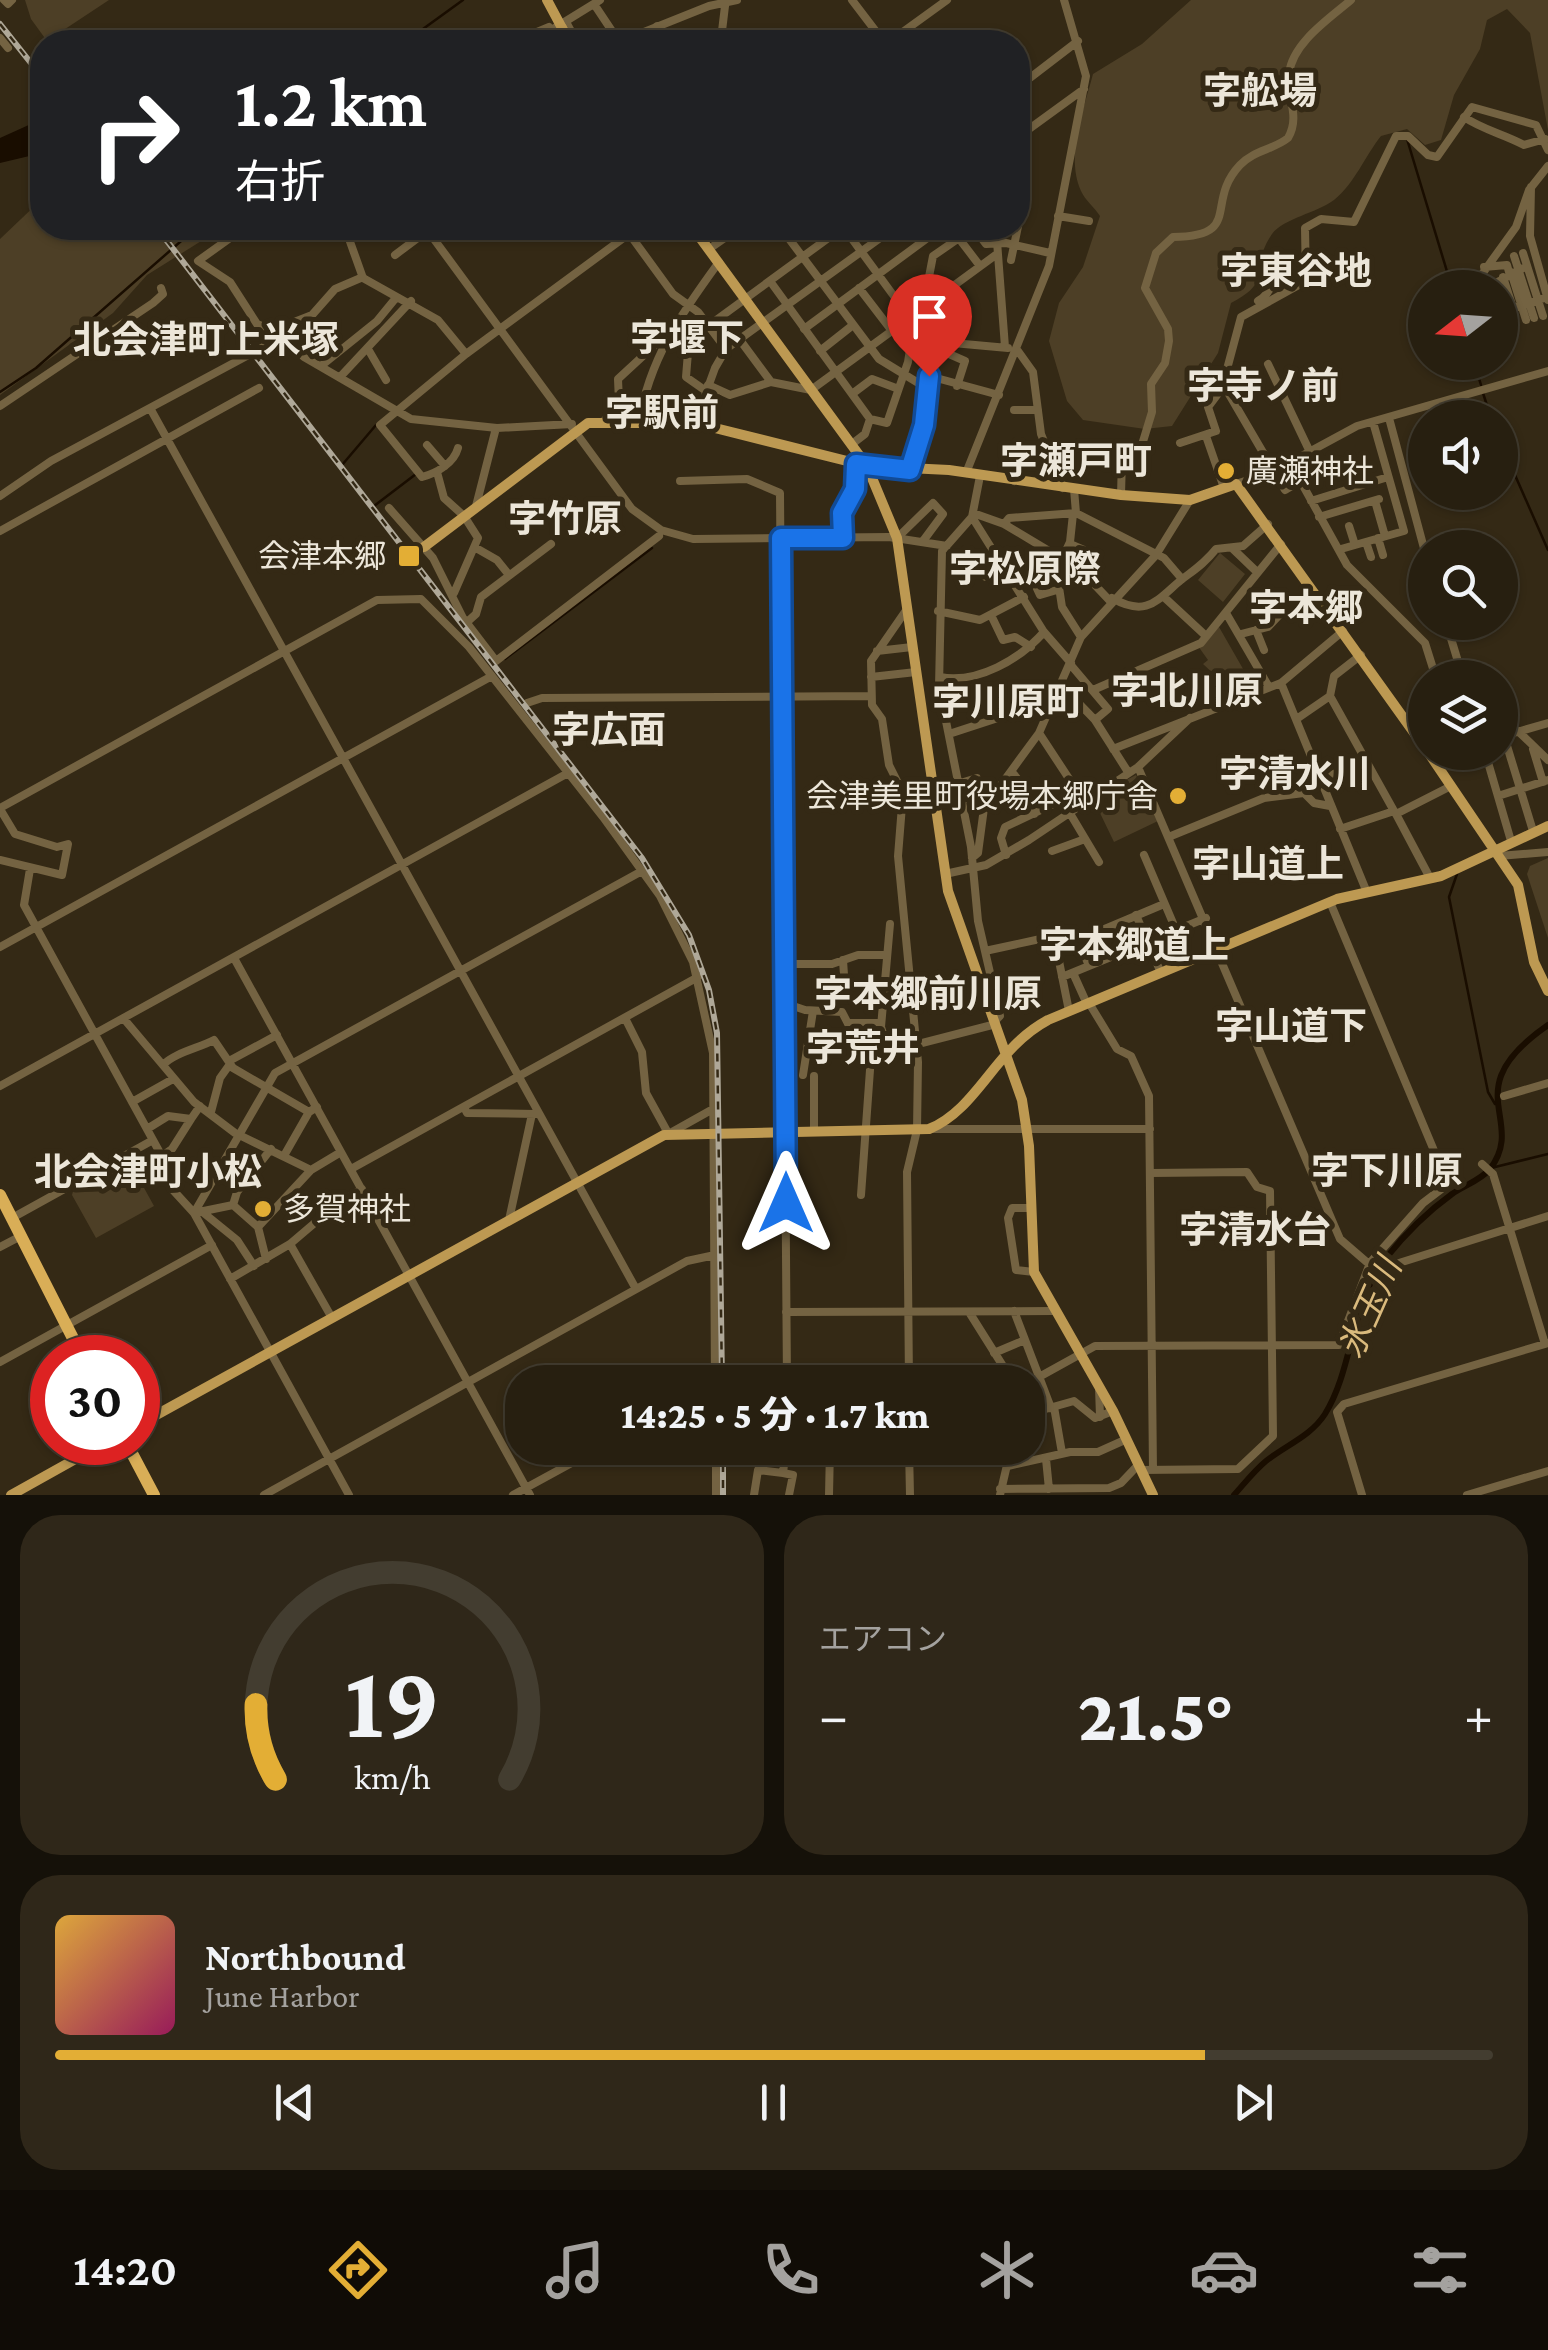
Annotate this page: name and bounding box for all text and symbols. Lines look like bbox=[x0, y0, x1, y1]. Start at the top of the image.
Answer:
text: 1.2 km bbox=[235, 63, 427, 141]
icon: right bbox=[70, 70, 200, 200]
district label: 字舩場 bbox=[1203, 70, 1317, 112]
text: 右折 bbox=[235, 157, 325, 207]
district label: 字東谷地 bbox=[1220, 250, 1372, 292]
north arrow bbox=[1408, 270, 1518, 380]
map controls bbox=[1408, 270, 1518, 770]
pin bbox=[887, 274, 972, 377]
icon: arrive bbox=[902, 289, 957, 344]
district label: 字堰下 bbox=[630, 317, 744, 359]
district label: 北会津町上米塚 bbox=[73, 319, 339, 361]
district label: 字寺ノ前 bbox=[1187, 365, 1339, 407]
district label: 字駅前 bbox=[605, 392, 719, 434]
button: sound bbox=[1408, 400, 1518, 510]
district label: 字瀬戸町 bbox=[1000, 440, 1152, 482]
place label: 廣瀬神社 bbox=[1246, 453, 1374, 489]
marker: 廣瀬神社 bbox=[1215, 460, 1237, 482]
district label: 字竹原 bbox=[508, 498, 622, 540]
button: search bbox=[1408, 530, 1518, 640]
place label: 会津本郷 bbox=[258, 538, 386, 574]
marker: 会津本郷 bbox=[396, 543, 422, 569]
district label: 字松原際 bbox=[949, 548, 1101, 590]
district label: 字本郷 bbox=[1249, 587, 1363, 629]
button: layers bbox=[1408, 660, 1518, 770]
district label: 字北川原 bbox=[1111, 670, 1263, 712]
district label: 字川原町 bbox=[932, 681, 1084, 723]
district label: 字広面 bbox=[552, 709, 666, 751]
district label: 字清水川 bbox=[1219, 753, 1371, 795]
place label: 会津美里町役場本郷庁舎 bbox=[806, 778, 1158, 814]
marker: 会津美里町役場本郷庁舎 bbox=[1167, 785, 1189, 807]
district label: 字山道上 bbox=[1192, 843, 1344, 885]
district label: 字本郷道上 bbox=[1039, 924, 1229, 966]
district label: 字本郷前川原 bbox=[814, 973, 1042, 1015]
district label: 字山道下 bbox=[1215, 1005, 1367, 1047]
district label: 字荒井 bbox=[806, 1027, 920, 1069]
district label: 字下川原 bbox=[1311, 1150, 1463, 1192]
district label: 北会津町小松 bbox=[34, 1151, 262, 1193]
position arrow bbox=[734, 1151, 838, 1255]
place label: 多賀神社 bbox=[283, 1191, 411, 1227]
marker: 多賀神社 bbox=[252, 1198, 274, 1220]
district label: 字清水台 bbox=[1179, 1209, 1331, 1251]
water label: 氷玉川 bbox=[1331, 1248, 1411, 1364]
speed limit sign: 30 bbox=[30, 1335, 160, 1465]
text: 14:25 · 5 分 · 1.7 km bbox=[621, 1394, 929, 1436]
text: エアコン bbox=[819, 1621, 947, 1657]
text: 19 bbox=[344, 1644, 440, 1759]
text: 21.5° bbox=[1078, 1673, 1234, 1756]
text: − bbox=[819, 1685, 848, 1746]
text: + bbox=[1464, 1685, 1493, 1746]
text: km/h bbox=[353, 1757, 431, 1797]
text: Northbound bbox=[205, 1936, 406, 1978]
text: June Harbor bbox=[205, 1978, 360, 2014]
icon: previous bbox=[267, 2075, 322, 2130]
icon: pause bbox=[746, 2075, 801, 2130]
icon: next bbox=[1226, 2075, 1281, 2130]
icon: directions bbox=[323, 2235, 393, 2305]
icon: music bbox=[540, 2235, 610, 2305]
icon: phone bbox=[756, 2235, 826, 2305]
icon: climate bbox=[972, 2235, 1042, 2305]
icon: car bbox=[1189, 2235, 1259, 2305]
icon: filters bbox=[1405, 2235, 1475, 2305]
text: 14:20 bbox=[73, 2245, 177, 2295]

